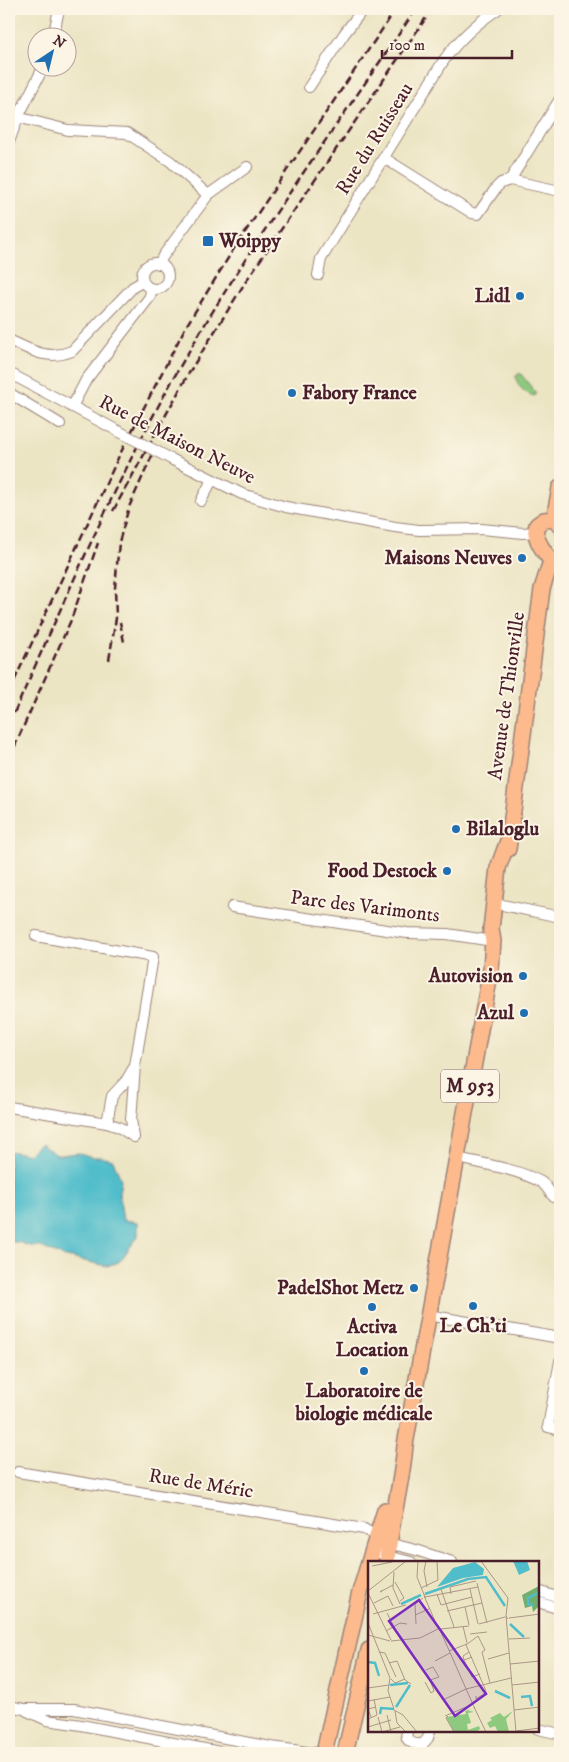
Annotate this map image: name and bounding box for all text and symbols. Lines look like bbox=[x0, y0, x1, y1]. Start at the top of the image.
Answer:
north arrow bbox=[28, 28, 78, 78]
scale bar bbox=[382, 28, 512, 60]
text: N bbox=[49, 31, 69, 53]
text: 100 m bbox=[389, 36, 425, 55]
street label: Rue du Ruisseau bbox=[331, 78, 419, 200]
place label: Woippy bbox=[218, 229, 281, 254]
marker: Woippy bbox=[201, 234, 215, 248]
place label: Lidl bbox=[474, 284, 511, 309]
marker: Lidl bbox=[514, 290, 526, 302]
place label: Fabory France bbox=[302, 381, 418, 406]
marker: Fabory France bbox=[286, 387, 298, 399]
street label: Rue de Maison Neuve bbox=[95, 390, 259, 490]
place label: Maisons Neuves bbox=[385, 546, 512, 571]
marker: Maisons Neuves bbox=[516, 552, 528, 564]
street label: Avenue de Thionville bbox=[483, 610, 531, 782]
place label: Bilaloglu bbox=[466, 817, 540, 842]
marker: Bilaloglu bbox=[450, 823, 462, 835]
place label: Food Destock bbox=[327, 859, 438, 884]
marker: Food Destock bbox=[441, 865, 453, 877]
street label: Parc des Varimonts bbox=[289, 885, 441, 929]
place label: Autovision bbox=[427, 964, 514, 989]
marker: Autovision bbox=[517, 970, 529, 982]
place label: Azul bbox=[476, 1001, 515, 1026]
marker: Azul bbox=[518, 1007, 530, 1019]
road number: M 953 bbox=[441, 1070, 499, 1102]
place label: PadelShot Metz bbox=[277, 1276, 404, 1301]
marker: PadelShot Metz bbox=[408, 1282, 420, 1294]
marker: Le Ch'ti bbox=[467, 1300, 479, 1312]
marker: Activa Location bbox=[366, 1301, 378, 1313]
place label: Le Ch'ti bbox=[439, 1314, 507, 1339]
place label: Activa Location bbox=[336, 1315, 409, 1363]
marker: Laboratoire de biologie médicale bbox=[358, 1365, 370, 1377]
place label: Laboratoire de biologie médicale bbox=[294, 1379, 433, 1427]
street label: Rue de Méric bbox=[147, 1463, 255, 1505]
inset map bbox=[368, 1561, 539, 1732]

